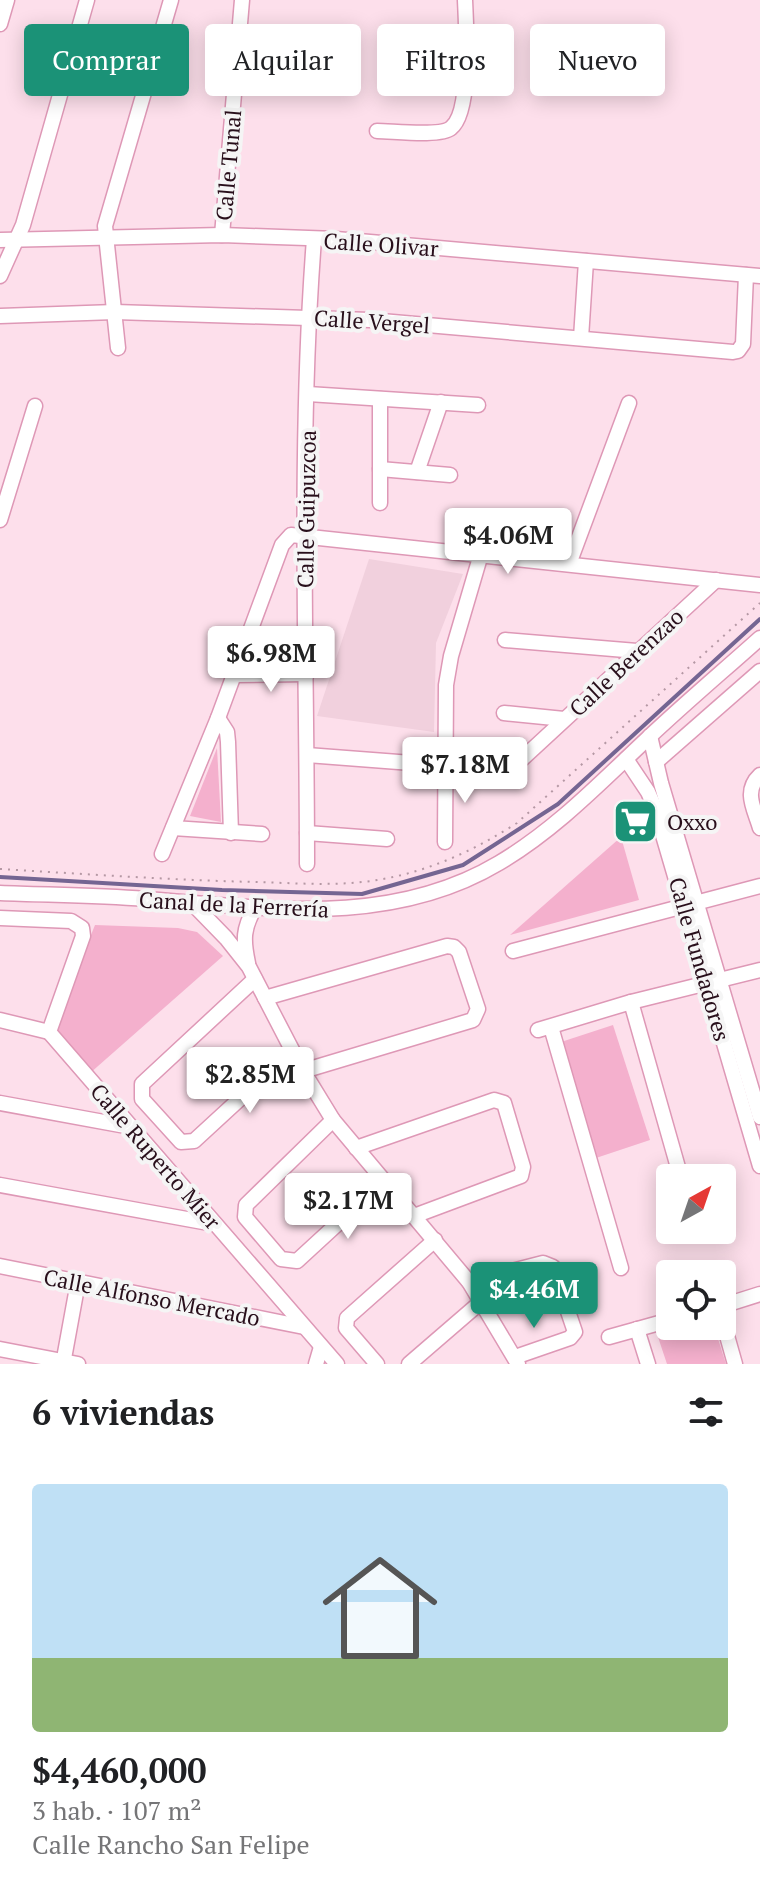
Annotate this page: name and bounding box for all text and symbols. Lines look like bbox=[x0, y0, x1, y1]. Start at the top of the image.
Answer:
chip: Comprar bbox=[24, 24, 189, 96]
chip: Alquilar bbox=[205, 24, 361, 96]
chip: Filtros bbox=[377, 24, 514, 96]
chip: Nuevo bbox=[530, 24, 665, 96]
street label: Calle Tunal bbox=[209, 108, 247, 222]
street label: Calle Olivar bbox=[323, 226, 440, 263]
street label: Calle Vergel bbox=[313, 302, 431, 340]
street label: Calle Guipuzcoa bbox=[290, 430, 322, 588]
pin: $4.06M bbox=[443, 508, 573, 576]
text: $4.06M bbox=[463, 517, 553, 551]
street label: Calle Berenzao bbox=[563, 602, 689, 722]
pin: $6.98M bbox=[206, 626, 336, 694]
text: $6.98M bbox=[226, 635, 316, 669]
pin: $7.18M bbox=[400, 737, 530, 805]
text: $7.18M bbox=[420, 746, 510, 780]
supermarket icon: Oxxo bbox=[612, 797, 660, 845]
place label: Oxxo bbox=[667, 807, 717, 836]
street label: Calle Fundadores bbox=[663, 874, 737, 1044]
street label: Canal de la Ferrería bbox=[138, 885, 330, 923]
pin: $2.85M bbox=[185, 1047, 315, 1115]
text: $2.85M bbox=[205, 1056, 295, 1090]
street label: Calle Ruperto Mier bbox=[85, 1077, 228, 1236]
north arrow bbox=[656, 1164, 736, 1244]
map controls bbox=[656, 1164, 736, 1340]
pin: $2.17M bbox=[283, 1173, 413, 1241]
text: $2.17M bbox=[303, 1182, 393, 1216]
button: locate bbox=[656, 1260, 736, 1340]
street label: Calle Alfonso Mercado bbox=[41, 1262, 263, 1332]
pin: $4.46M bbox=[469, 1262, 599, 1330]
text: $4.46M bbox=[489, 1271, 579, 1305]
text: 6 viviendas bbox=[32, 1390, 214, 1435]
icon: filters bbox=[684, 1390, 728, 1434]
icon: home bbox=[308, 1536, 452, 1680]
text: $4,460,000 bbox=[32, 1748, 207, 1793]
text: 3 hab. · 107 m² bbox=[32, 1793, 201, 1827]
text: Calle Rancho San Felipe bbox=[32, 1827, 310, 1861]

